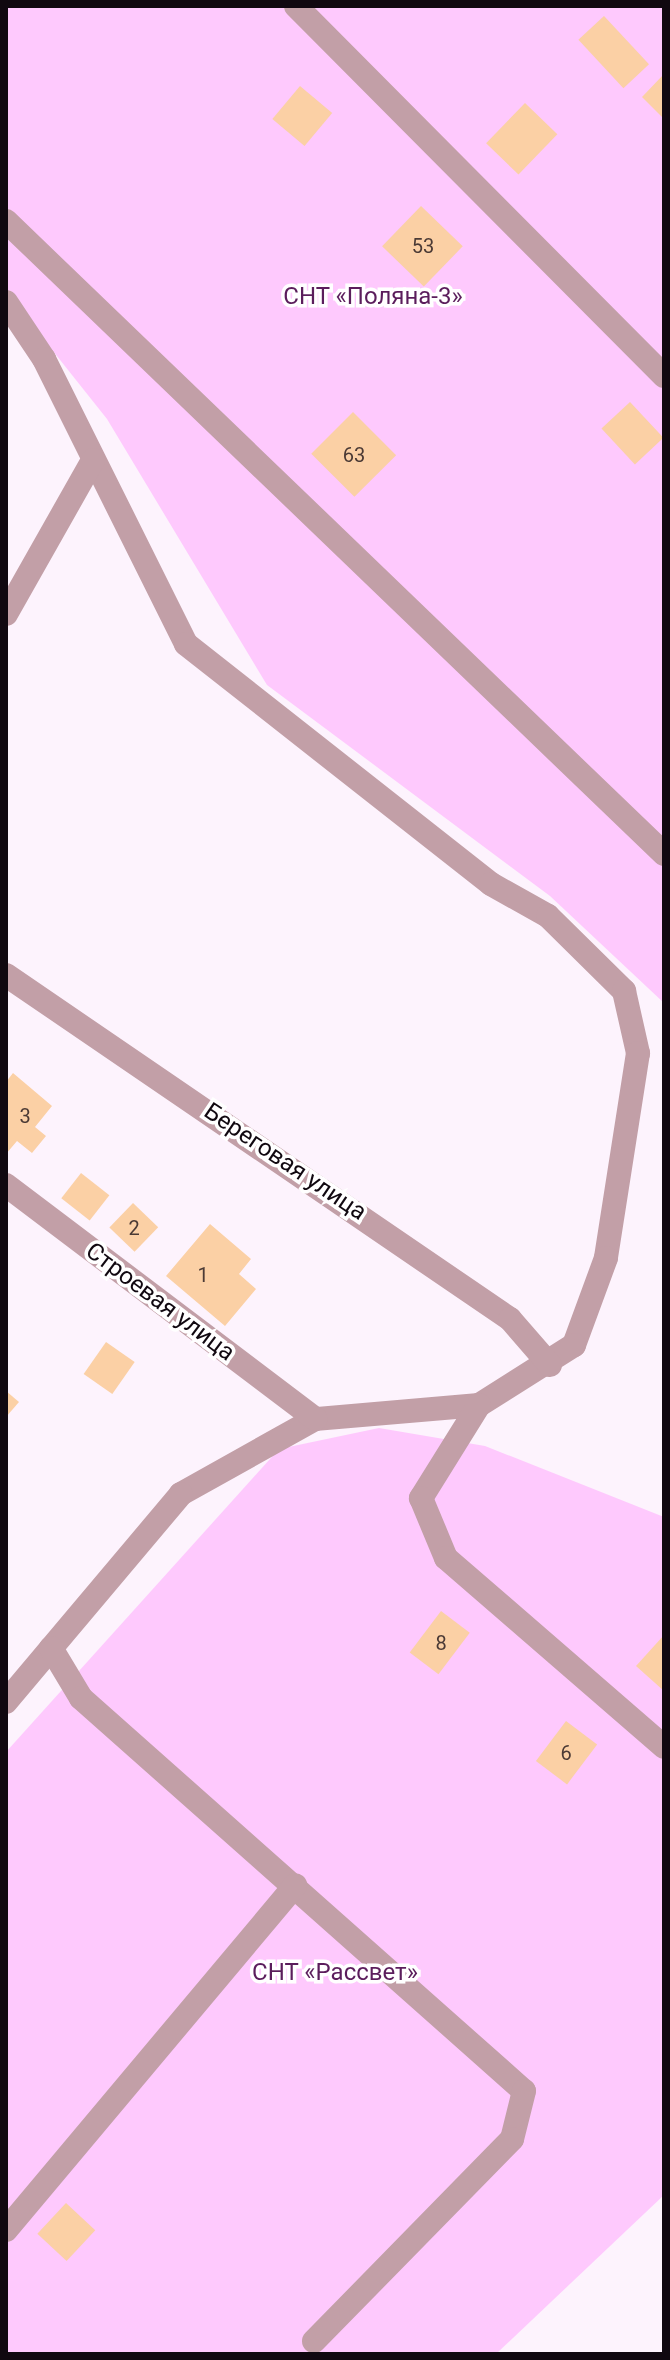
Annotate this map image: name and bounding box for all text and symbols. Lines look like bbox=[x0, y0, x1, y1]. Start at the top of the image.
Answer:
house number: 53 bbox=[412, 234, 434, 258]
park label: СНТ «Поляна-3» bbox=[283, 283, 463, 311]
house number: 63 bbox=[343, 443, 365, 467]
street label: Береговая улица bbox=[198, 1097, 372, 1227]
house number: 3 bbox=[19, 1104, 31, 1128]
house number: 2 bbox=[128, 1216, 140, 1240]
street label: Строевая улица bbox=[80, 1237, 240, 1367]
house number: 1 bbox=[197, 1263, 209, 1287]
house number: 8 bbox=[435, 1631, 447, 1655]
house number: 6 bbox=[560, 1741, 572, 1765]
park label: СНТ «Рассвет» bbox=[252, 1959, 418, 1987]

